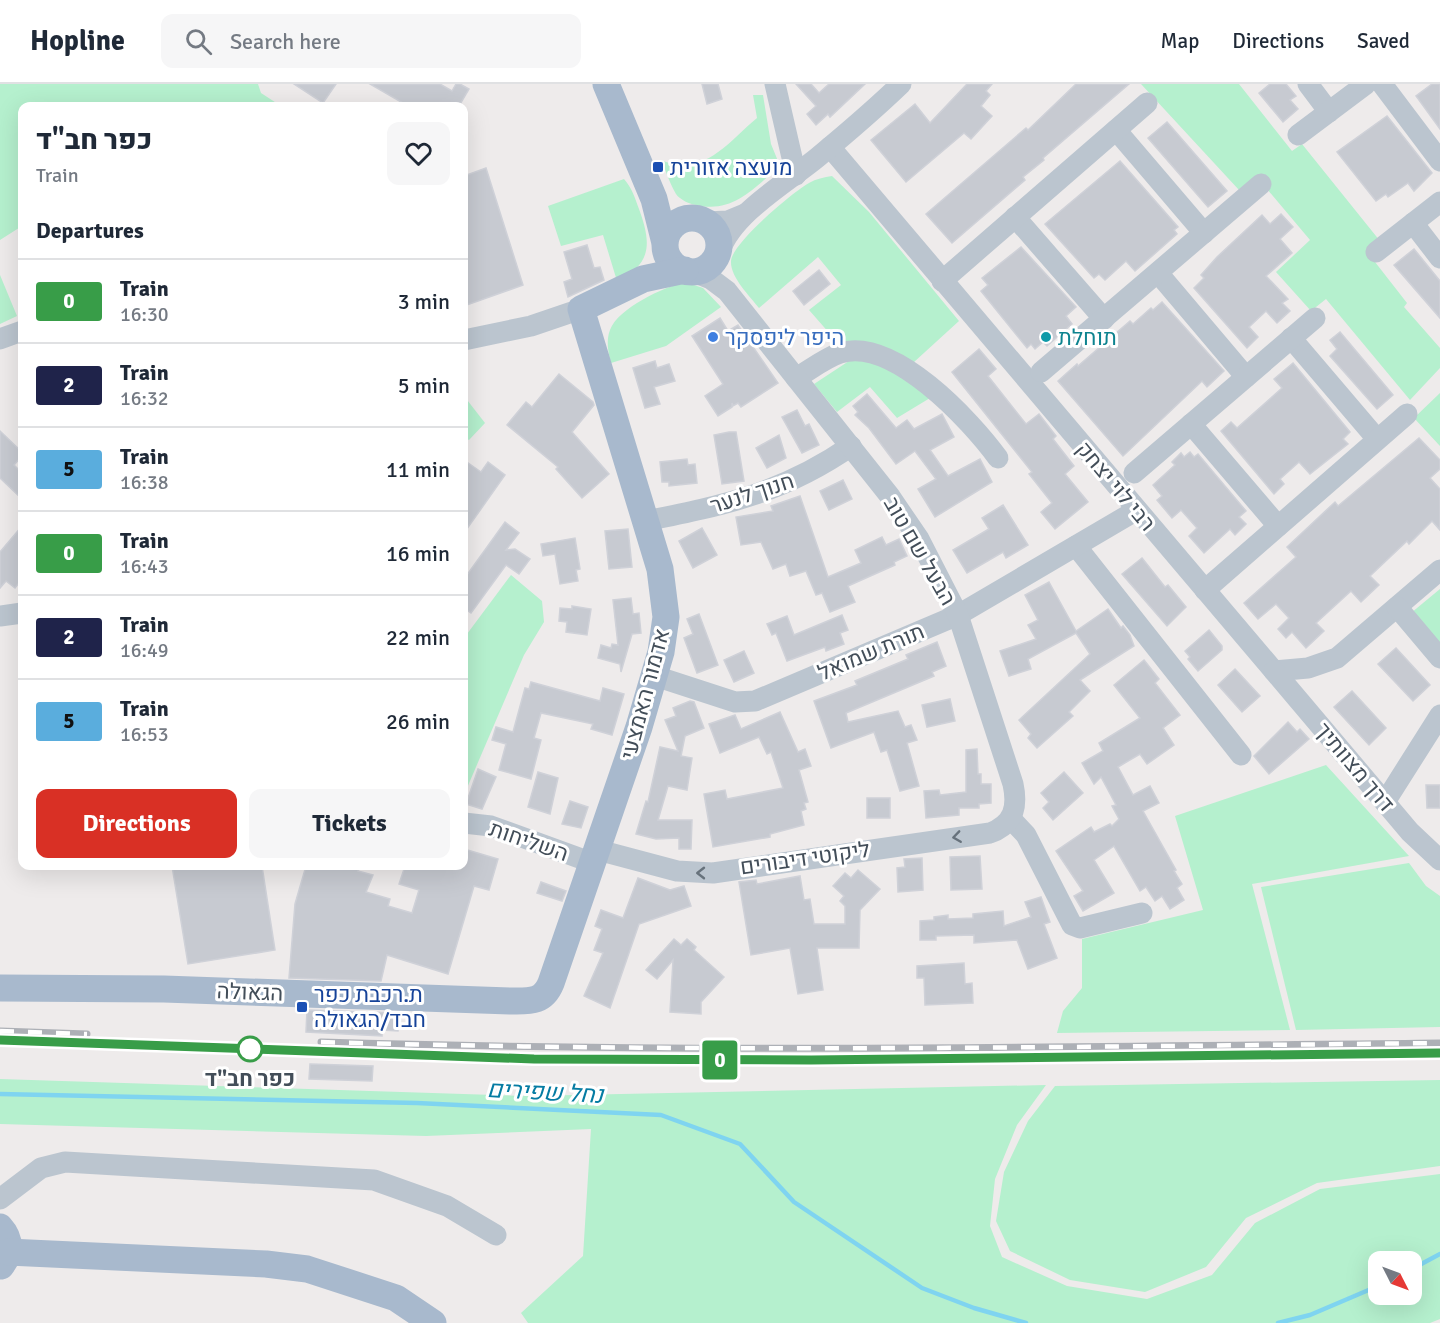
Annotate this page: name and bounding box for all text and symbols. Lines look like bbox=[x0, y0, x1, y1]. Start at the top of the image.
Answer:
search box bbox=[161, 14, 581, 68]
text: Hopline bbox=[30, 24, 125, 58]
icon: search bbox=[182, 25, 215, 58]
text: Search here bbox=[230, 28, 341, 55]
text: Map bbox=[1161, 28, 1199, 54]
text: Directions bbox=[1232, 28, 1324, 54]
text: Saved bbox=[1357, 28, 1410, 54]
button: heart bbox=[387, 122, 450, 185]
text: כפר חב"ד bbox=[36, 123, 152, 157]
place label: מועצה אזורית bbox=[670, 154, 793, 181]
marker: מועצה אזורית bbox=[651, 160, 665, 174]
text: Train bbox=[36, 163, 79, 188]
text: Departures bbox=[36, 217, 144, 244]
text: Train bbox=[120, 275, 169, 302]
text: 0 bbox=[63, 288, 75, 314]
text: 3 min bbox=[398, 288, 450, 315]
text: 16:30 bbox=[120, 302, 169, 327]
place label: היפר ליפסקר bbox=[725, 324, 844, 351]
place label: תוחלת bbox=[1058, 324, 1117, 351]
marker: היפר ליפסקר bbox=[706, 330, 720, 344]
marker: תוחלת bbox=[1039, 330, 1053, 344]
text: Train bbox=[120, 359, 169, 386]
text: 2 bbox=[63, 372, 75, 398]
text: 5 min bbox=[398, 372, 450, 399]
text: 16:32 bbox=[120, 386, 169, 411]
street label: רבי לוי יצחק bbox=[1071, 436, 1161, 536]
text: Train bbox=[120, 443, 169, 470]
text: 5 bbox=[63, 456, 75, 482]
text: 11 min bbox=[386, 456, 450, 483]
street label: חנוך לנער bbox=[707, 467, 797, 519]
text: 16:38 bbox=[120, 470, 169, 495]
street label: הבעל שם טוב bbox=[878, 492, 962, 610]
text: Train bbox=[120, 527, 169, 554]
text: 0 bbox=[63, 540, 75, 566]
text: 16 min bbox=[386, 540, 450, 567]
text: 16:43 bbox=[120, 554, 169, 579]
text: Train bbox=[120, 611, 169, 638]
street label: תורת שמואל bbox=[814, 618, 928, 686]
text: 2 bbox=[63, 624, 75, 650]
text: 22 min bbox=[386, 624, 450, 651]
street label: אדמור האמצעי bbox=[615, 626, 675, 762]
text: 16:49 bbox=[120, 638, 169, 663]
text: Train bbox=[120, 695, 169, 722]
text: 5 bbox=[63, 708, 75, 734]
text: 26 min bbox=[386, 708, 450, 735]
street label: דרך מצוותיך bbox=[1310, 717, 1400, 817]
text: 16:53 bbox=[120, 722, 169, 747]
button: Directions bbox=[36, 789, 237, 858]
button: Tickets bbox=[249, 789, 450, 858]
street label: השליחות bbox=[486, 815, 572, 867]
one-way arrow bbox=[952, 831, 961, 843]
street label: ליקוטי דיבורים bbox=[738, 836, 872, 880]
one-way arrow bbox=[697, 867, 706, 879]
street label: הגאולה bbox=[216, 977, 284, 1007]
place label: ת.רכבת כפר חבד/הגאולה bbox=[314, 981, 426, 1033]
marker: ת.רכבת כפר חבד/הגאולה bbox=[295, 1000, 309, 1014]
marker: כפר חב"ד bbox=[237, 1036, 263, 1062]
line badge: 0 bbox=[700, 1040, 740, 1080]
text: 0 bbox=[714, 1047, 726, 1073]
place label: כפר חב"ד bbox=[205, 1065, 295, 1092]
water label: נחל שפירים bbox=[486, 1074, 606, 1110]
north arrow bbox=[1368, 1251, 1422, 1305]
map controls bbox=[1368, 1251, 1422, 1305]

